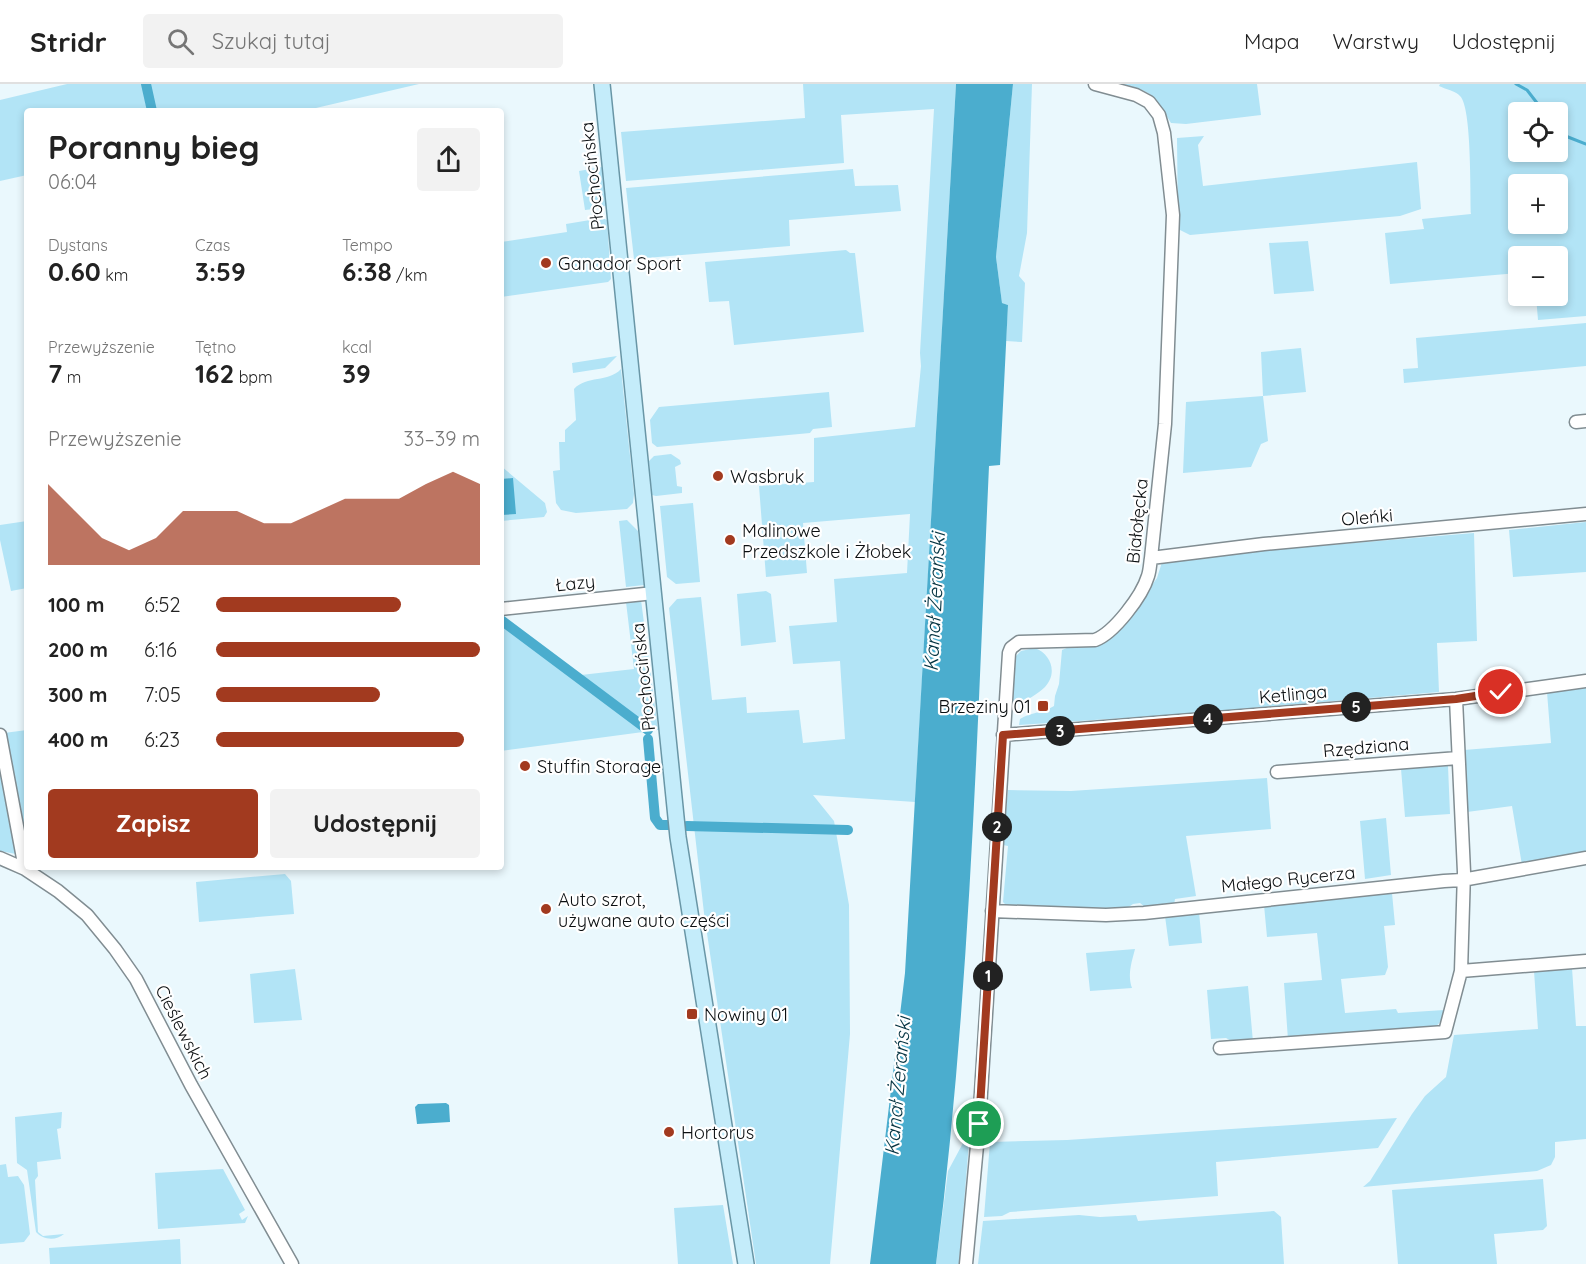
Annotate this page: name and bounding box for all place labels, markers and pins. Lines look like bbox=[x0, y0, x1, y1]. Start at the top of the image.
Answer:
place label: Ganador Sport bbox=[558, 252, 682, 275]
marker: Ganador Sport bbox=[539, 256, 553, 270]
place label: Wasbruk bbox=[730, 465, 804, 488]
marker: Wasbruk bbox=[711, 469, 725, 483]
place label: Malinowe Przedszkole i Żłobek bbox=[742, 519, 912, 563]
marker: Malinowe Przedszkole i Żłobek bbox=[723, 533, 737, 547]
pin bbox=[1475, 666, 1526, 717]
pin: 5 bbox=[1341, 692, 1371, 722]
place label: Brzeziny 01 bbox=[938, 695, 1031, 718]
marker: Brzeziny 01 bbox=[1036, 699, 1050, 713]
pin: 4 bbox=[1193, 704, 1223, 734]
pin: 3 bbox=[1045, 716, 1075, 746]
place label: Stuffin Storage bbox=[537, 755, 661, 778]
marker: Stuffin Storage bbox=[518, 759, 532, 773]
pin: 2 bbox=[982, 812, 1012, 842]
place label: Auto szrot, używane auto części bbox=[558, 888, 729, 932]
marker: Auto szrot, używane auto części bbox=[539, 902, 553, 916]
pin: 1 bbox=[973, 961, 1003, 991]
place label: Nowiny 01 bbox=[704, 1003, 788, 1026]
marker: Nowiny 01 bbox=[685, 1007, 699, 1021]
pin bbox=[953, 1098, 1004, 1149]
place label: Hortorus bbox=[681, 1121, 754, 1144]
marker: Hortorus bbox=[662, 1125, 676, 1139]

